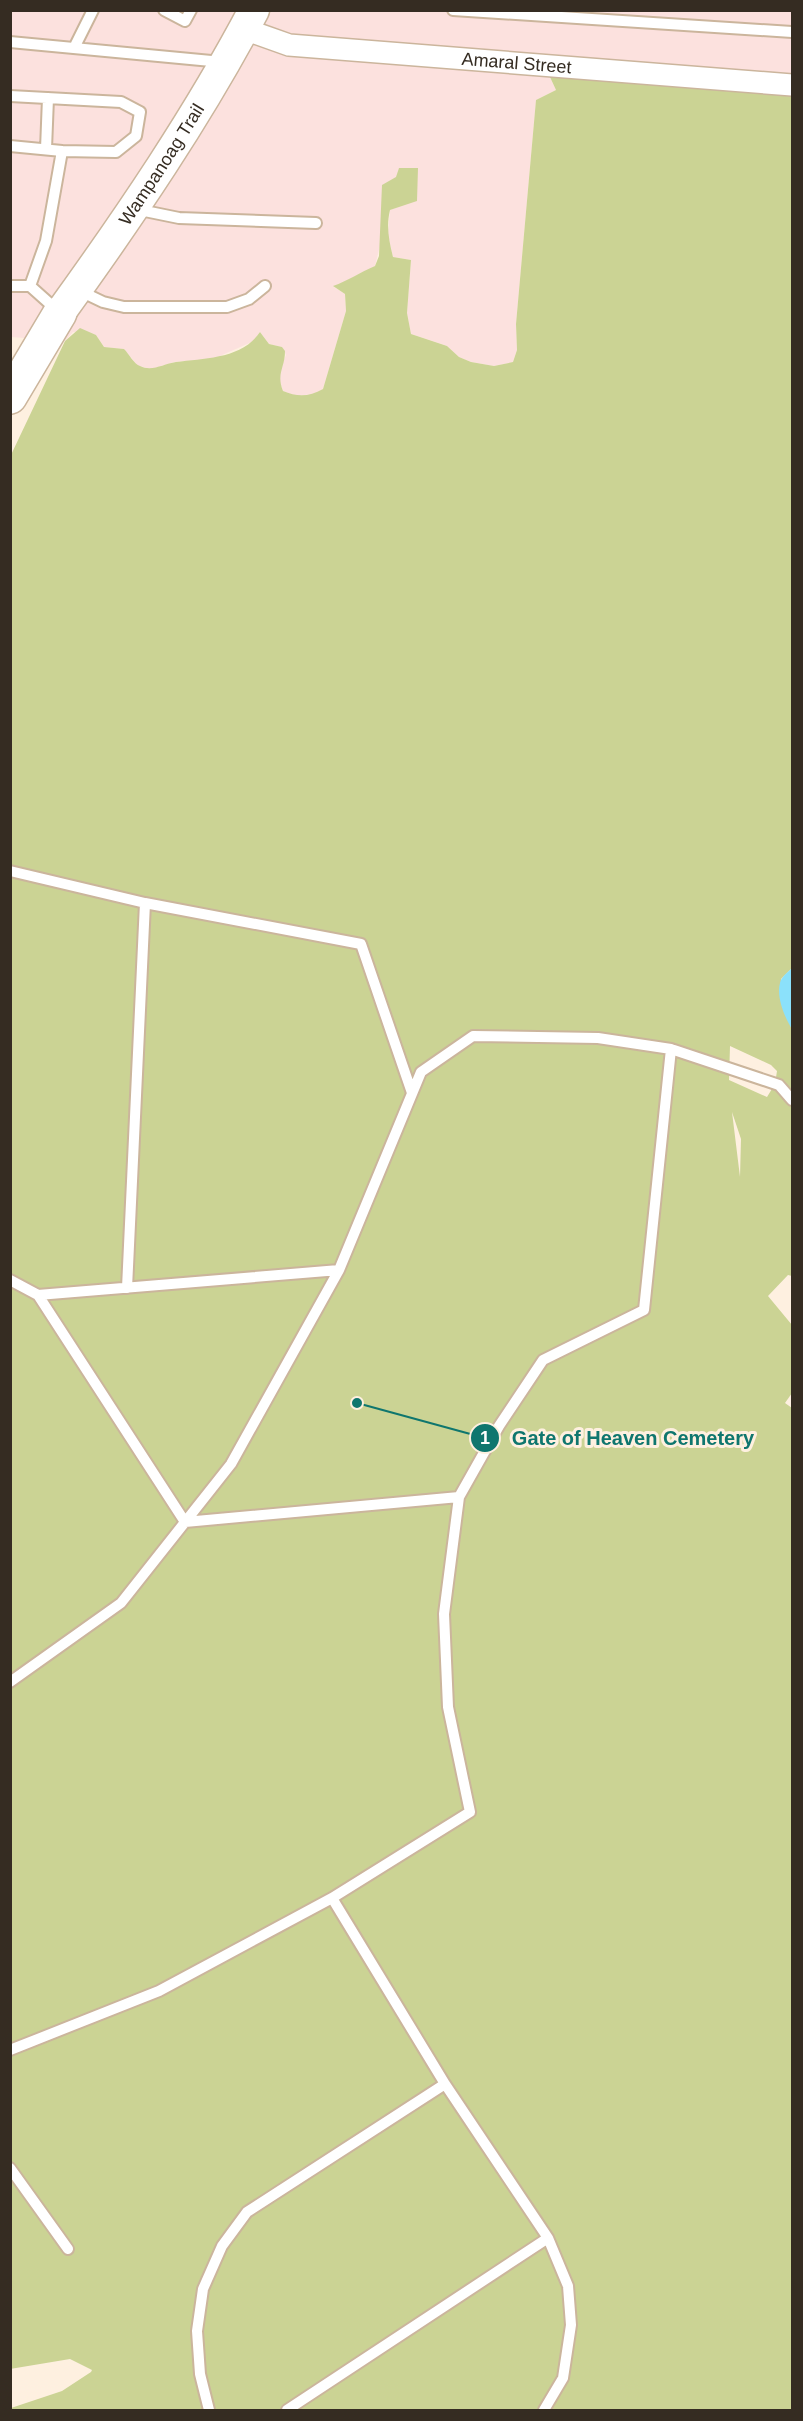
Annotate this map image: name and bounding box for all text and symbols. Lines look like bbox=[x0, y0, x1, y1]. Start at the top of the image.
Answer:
street label: Amaral Street bbox=[461, 49, 572, 77]
street label: Wampanoag Trail bbox=[115, 100, 208, 229]
callout: Gate of Heaven Cemetery bbox=[470, 1419, 766, 1457]
text: Gate of Heaven Cemetery bbox=[512, 1427, 755, 1449]
text: 1 bbox=[480, 1428, 490, 1448]

